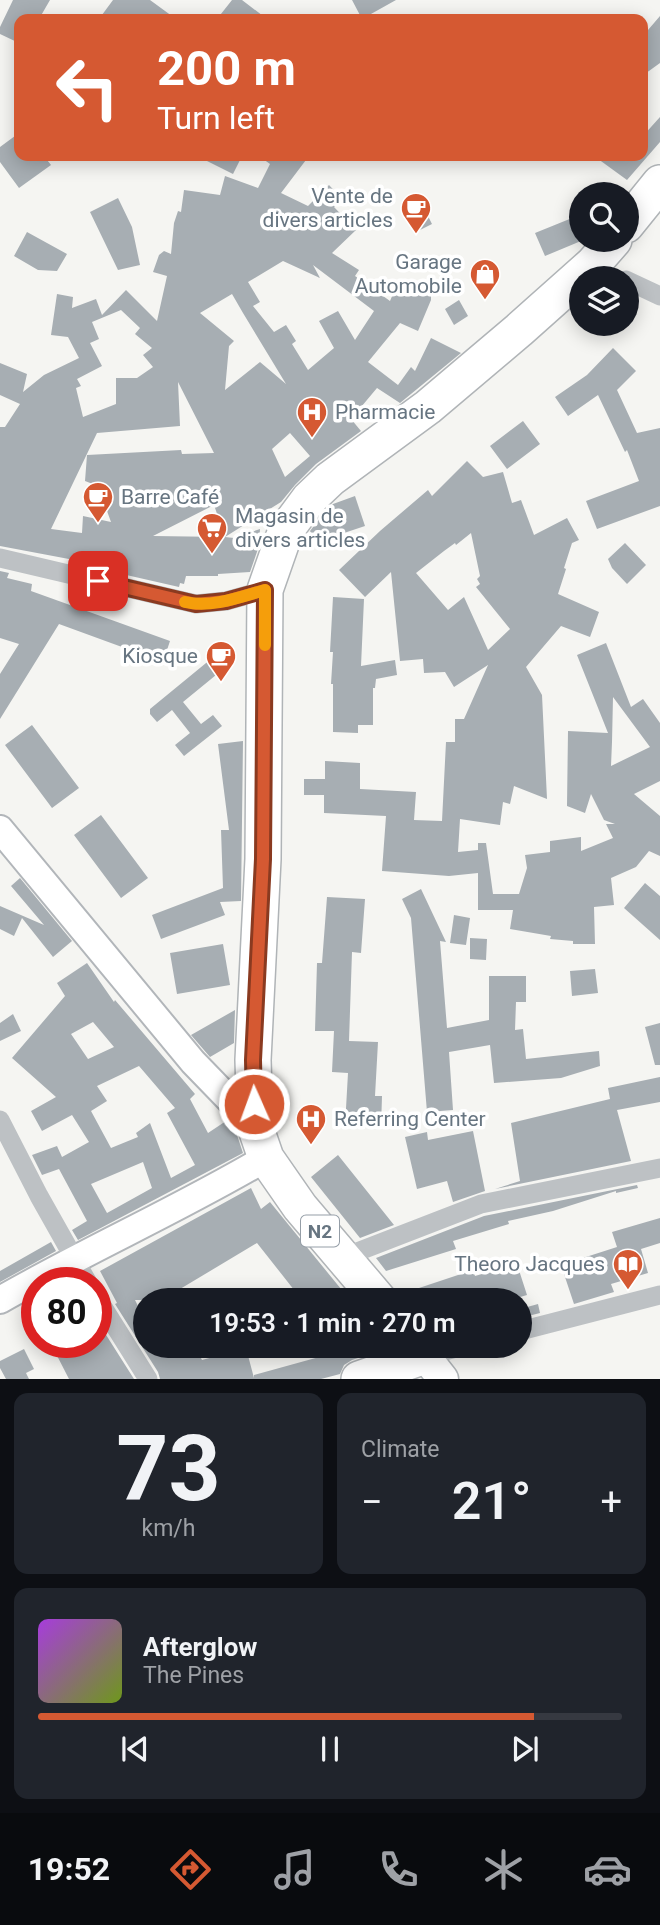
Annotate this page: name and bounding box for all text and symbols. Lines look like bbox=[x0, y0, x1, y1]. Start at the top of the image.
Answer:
text: 200 m bbox=[157, 40, 296, 97]
icon: left bbox=[42, 42, 133, 133]
text: Turn left bbox=[157, 99, 275, 137]
map controls bbox=[569, 182, 639, 336]
button: search bbox=[569, 182, 639, 252]
place label: Vente de divers articles bbox=[263, 184, 393, 232]
cafe icon: Vente de divers articles bbox=[399, 191, 433, 235]
place label: Garage Automobile bbox=[355, 250, 462, 298]
shop icon: Garage Automobile bbox=[468, 257, 502, 301]
button: layers bbox=[569, 266, 639, 336]
hospital icon: Pharmacie bbox=[295, 395, 329, 439]
place label: Pharmacie bbox=[335, 400, 435, 424]
cafe icon: Barre Café bbox=[81, 480, 115, 524]
place label: Barre Café bbox=[121, 485, 219, 509]
place label: Magasin de divers articles bbox=[235, 504, 365, 552]
supermarket icon: Magasin de divers articles bbox=[195, 511, 229, 555]
pin bbox=[68, 551, 128, 611]
icon: arrive bbox=[79, 562, 117, 600]
cafe icon: Kiosque bbox=[204, 639, 238, 683]
place label: Kiosque bbox=[122, 644, 198, 668]
position arrow bbox=[217, 1067, 291, 1141]
hospital icon: Referring Center bbox=[294, 1102, 328, 1146]
place label: Referring Center bbox=[334, 1107, 486, 1131]
road number: N2 bbox=[301, 1216, 339, 1246]
library icon: Theoro Jacques bbox=[611, 1247, 645, 1291]
place label: Theoro Jacques bbox=[454, 1252, 605, 1276]
speed limit sign: 80 bbox=[21, 1267, 112, 1358]
text: 19:53 · 1 min · 270 m bbox=[209, 1308, 456, 1338]
text: 73 bbox=[116, 1416, 221, 1522]
text: Climate bbox=[361, 1436, 440, 1463]
text: 21° bbox=[452, 1471, 531, 1532]
text: − bbox=[361, 1480, 383, 1524]
text: + bbox=[600, 1480, 622, 1524]
text: km/h bbox=[142, 1515, 196, 1542]
text: Afterglow bbox=[143, 1632, 257, 1662]
text: The Pines bbox=[143, 1662, 244, 1689]
icon: previous bbox=[116, 1730, 154, 1768]
icon: pause bbox=[311, 1730, 349, 1768]
icon: next bbox=[506, 1730, 544, 1768]
icon: directions bbox=[166, 1845, 215, 1894]
icon: music bbox=[270, 1845, 319, 1894]
icon: phone bbox=[374, 1845, 423, 1894]
icon: climate bbox=[479, 1845, 528, 1894]
icon: car bbox=[583, 1845, 632, 1894]
text: 19:52 bbox=[28, 1850, 110, 1888]

